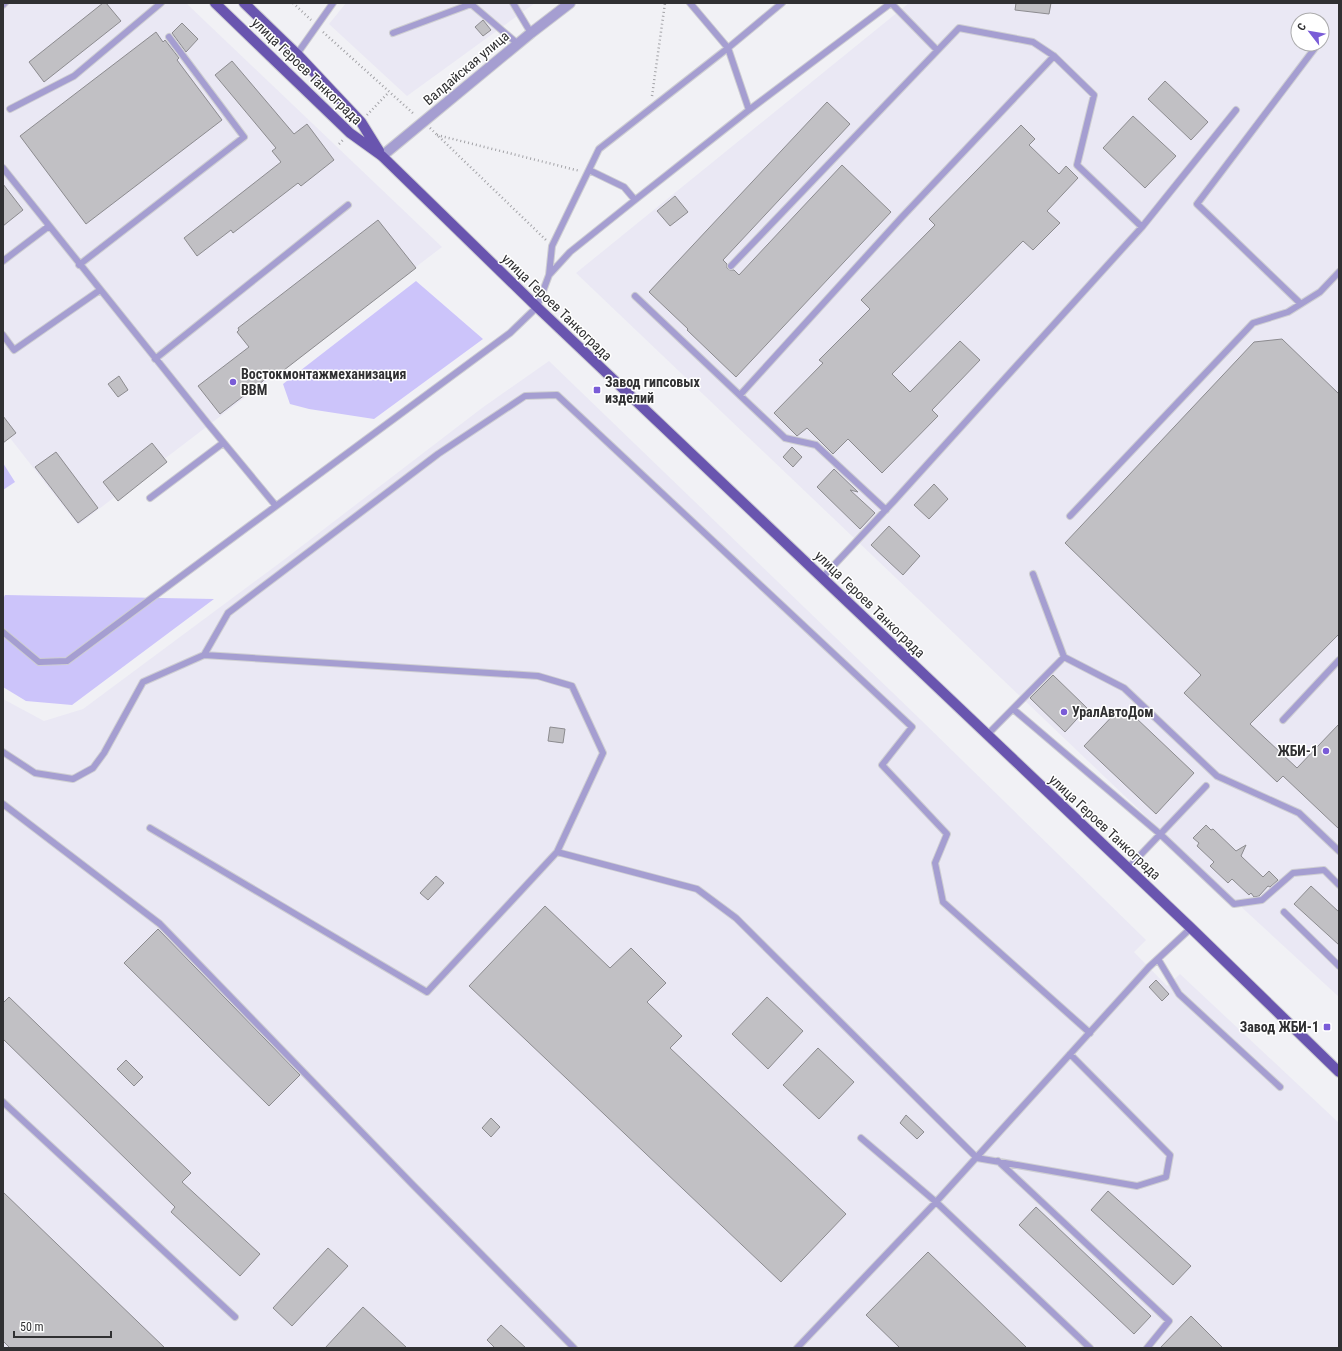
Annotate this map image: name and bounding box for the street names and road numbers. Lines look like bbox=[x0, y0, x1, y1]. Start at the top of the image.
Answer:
street label: улица Героев Танкограда bbox=[249, 14, 365, 128]
street label: Валдайская улица bbox=[420, 28, 512, 108]
street label: улица Героев Танкограда bbox=[499, 250, 615, 364]
street label: улица Героев Танкограда bbox=[812, 547, 928, 661]
street label: улица Героев Танкограда bbox=[1046, 771, 1164, 883]

